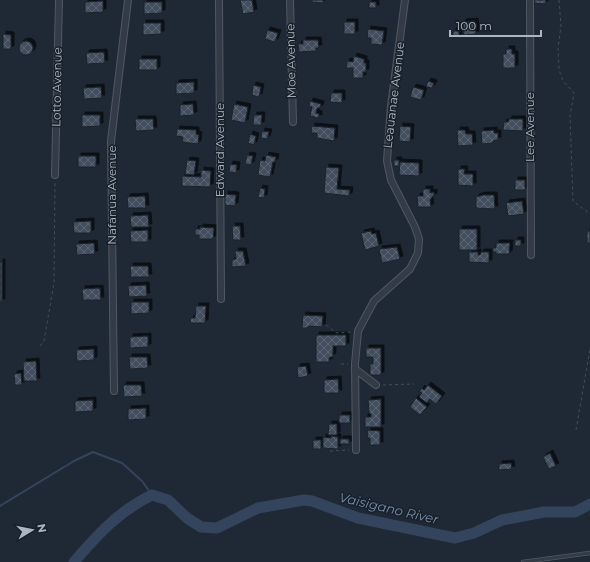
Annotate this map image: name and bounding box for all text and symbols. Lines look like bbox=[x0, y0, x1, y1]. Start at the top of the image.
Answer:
scale bar bbox=[450, 12, 541, 38]
text: 100 m bbox=[456, 18, 492, 33]
street label: Moe Avenue bbox=[282, 24, 299, 98]
street label: Leauanae Avenue bbox=[380, 41, 407, 149]
street label: Lotto Avenue bbox=[48, 47, 65, 127]
street label: Lee Avenue bbox=[522, 92, 537, 162]
street label: Edward Avenue bbox=[212, 103, 227, 197]
street label: Nafanua Avenue bbox=[104, 145, 119, 245]
water label: Vaisigano River bbox=[338, 489, 441, 527]
north arrow bbox=[12, 510, 52, 550]
text: N bbox=[34, 523, 50, 534]

